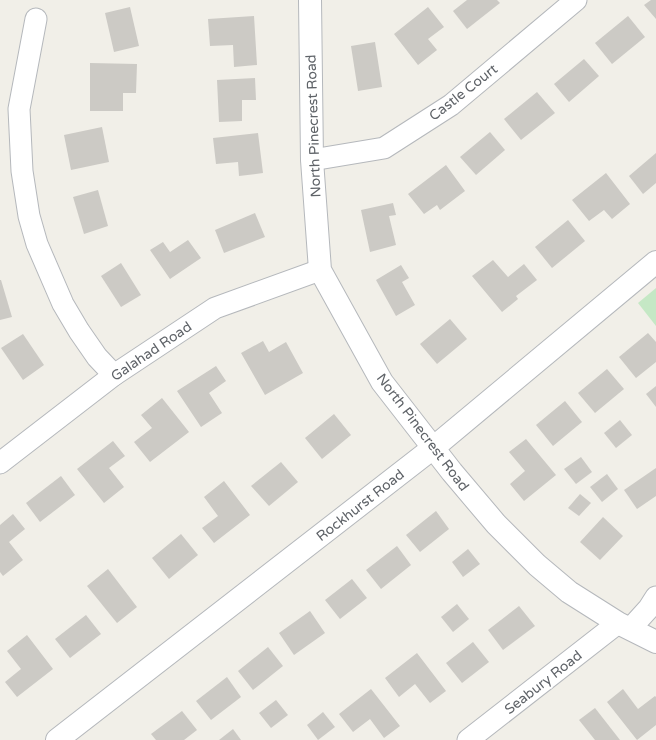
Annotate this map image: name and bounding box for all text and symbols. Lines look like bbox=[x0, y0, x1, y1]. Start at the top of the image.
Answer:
street label: North Pinecrest Road bbox=[303, 54, 324, 198]
street label: Castle Court bbox=[426, 60, 501, 124]
street label: Galahad Road bbox=[108, 318, 195, 385]
street label: North Pinecrest Road bbox=[373, 370, 472, 495]
street label: Rockhurst Road bbox=[313, 466, 408, 545]
street label: Seabury Road bbox=[501, 647, 585, 718]

